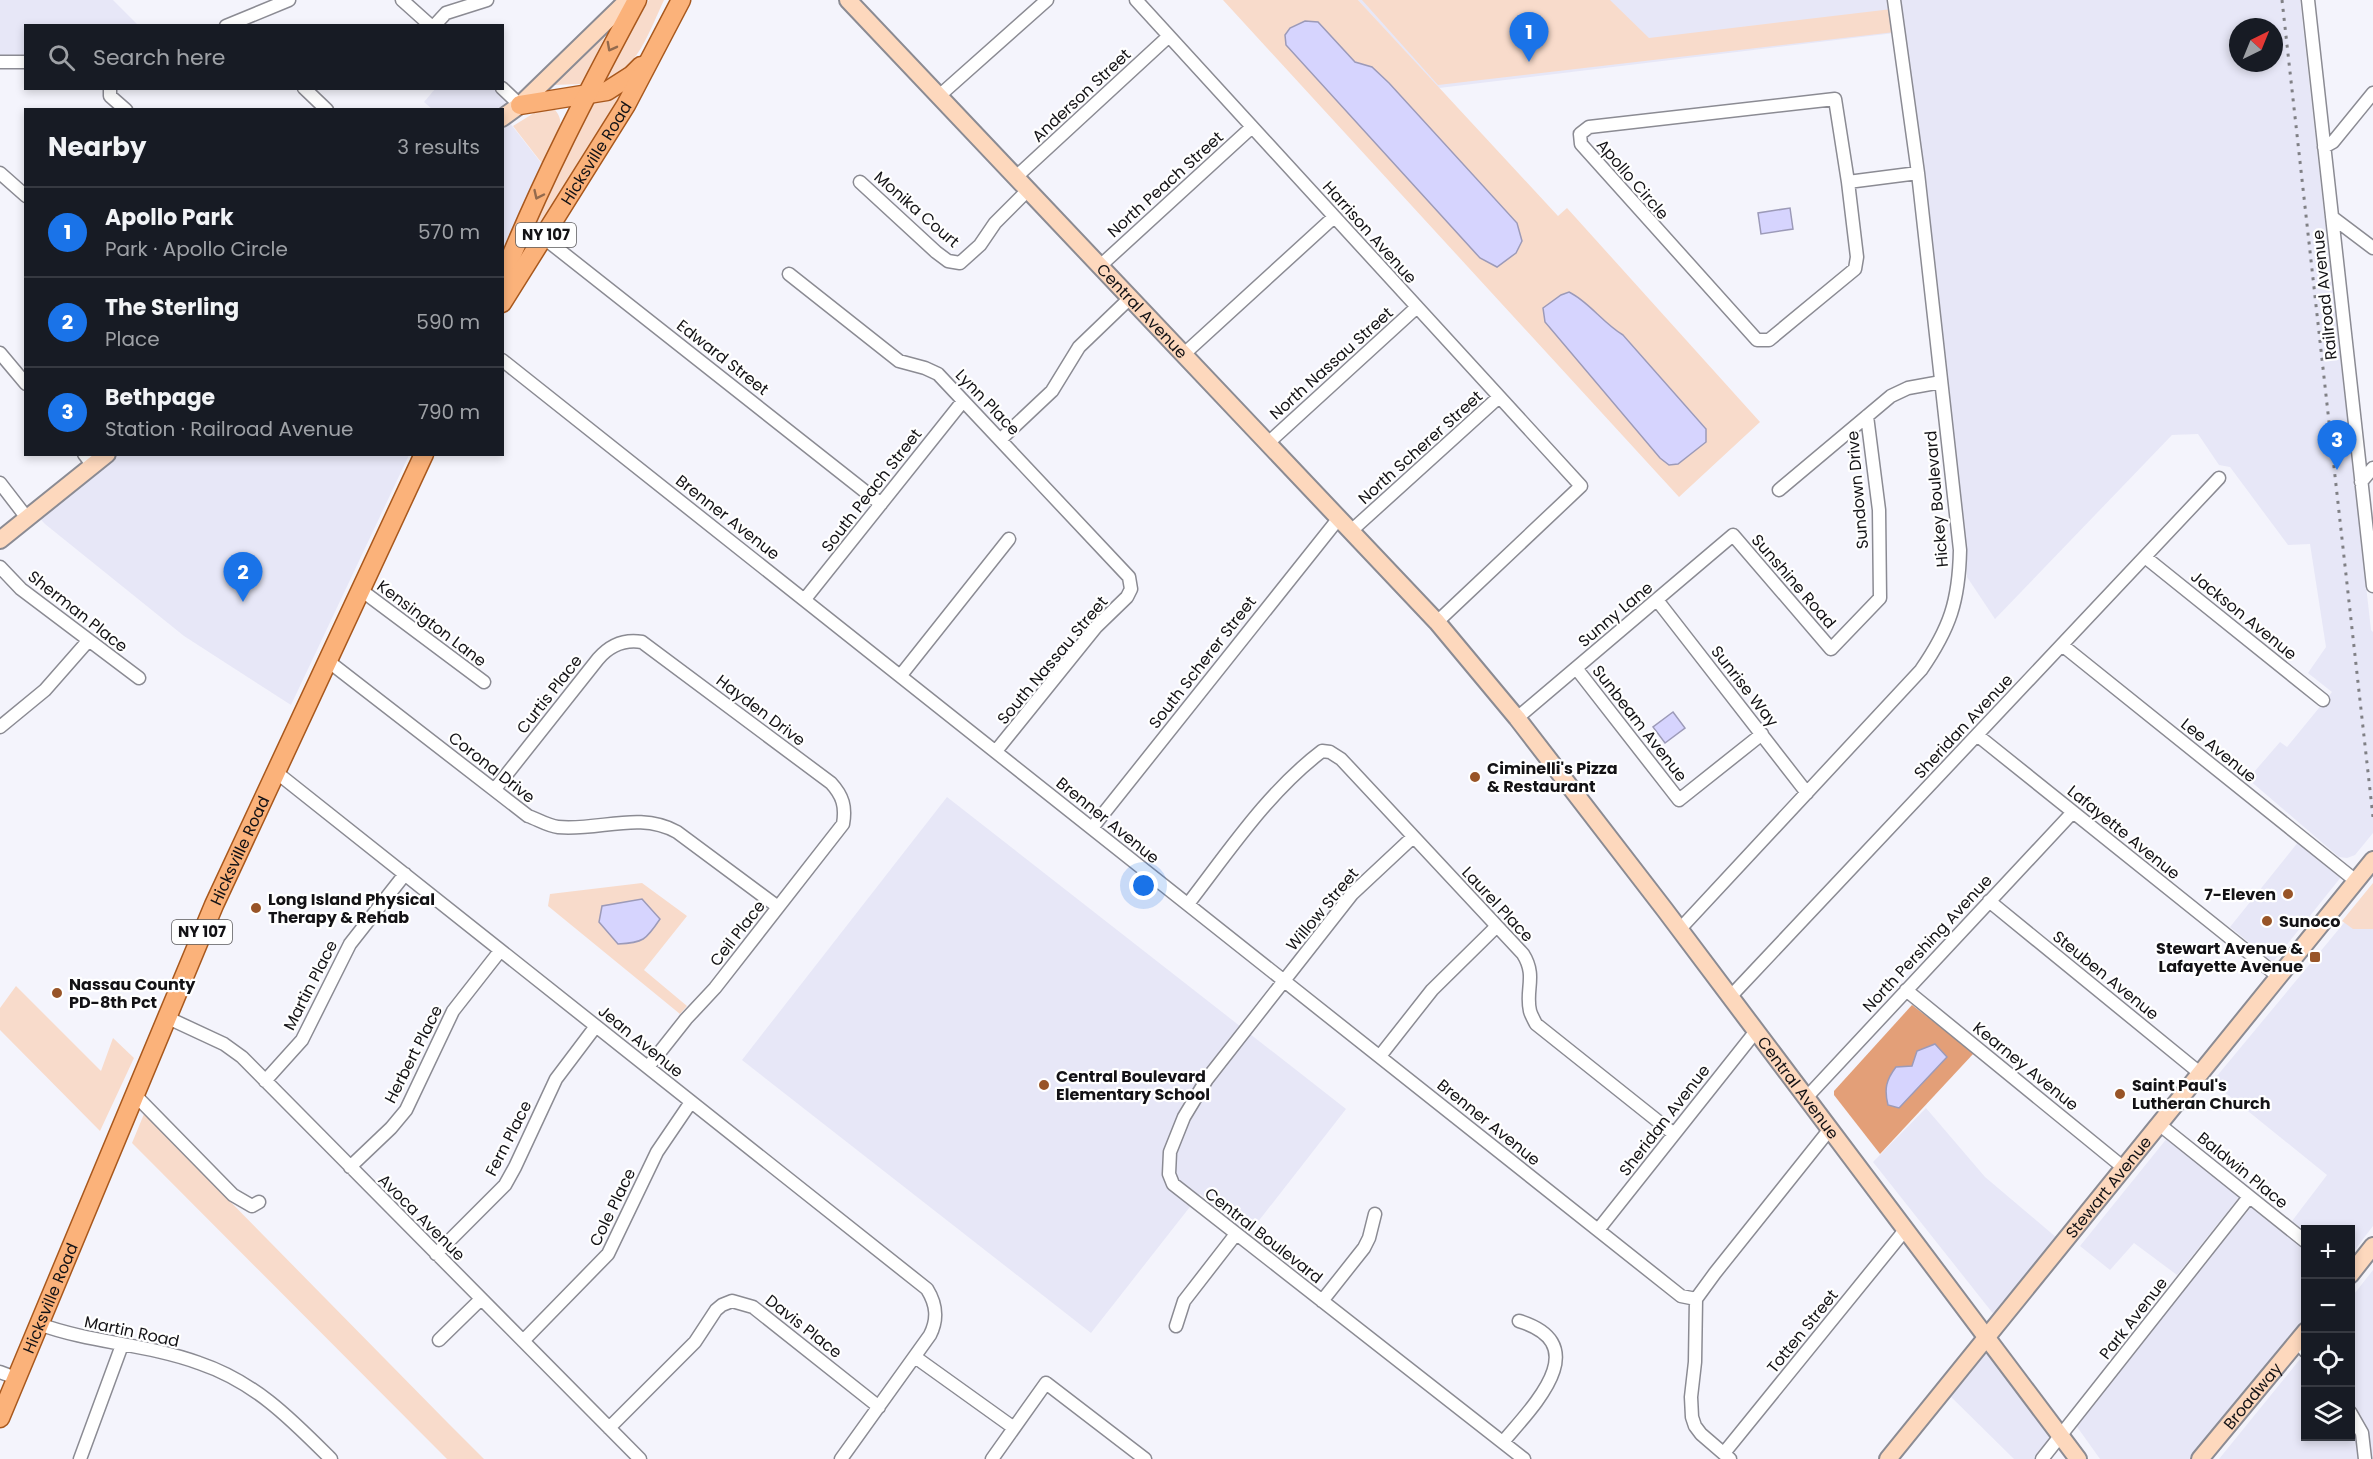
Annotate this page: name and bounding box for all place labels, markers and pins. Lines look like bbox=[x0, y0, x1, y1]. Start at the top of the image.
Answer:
pin: 1 bbox=[1510, 13, 1549, 62]
pin: 3 bbox=[2318, 420, 2356, 470]
pin: 2 bbox=[224, 552, 262, 602]
place label: Ciminelli's Pizza & Restaurant bbox=[1487, 757, 1618, 798]
marker: Ciminelli's Pizza & Restaurant bbox=[1468, 770, 1482, 784]
place label: 7-Eleven bbox=[2204, 883, 2276, 906]
marker: 7-Eleven bbox=[2281, 887, 2295, 901]
place label: Long Island Physical Therapy & Rehab bbox=[268, 888, 435, 929]
marker: Long Island Physical Therapy & Rehab bbox=[249, 901, 263, 915]
place label: Sunoco bbox=[2279, 910, 2340, 933]
marker: Sunoco bbox=[2260, 914, 2274, 928]
place label: Stewart Avenue & Lafayette Avenue bbox=[2156, 937, 2303, 978]
marker: Stewart Avenue & Lafayette Avenue bbox=[2308, 950, 2322, 964]
place label: Nassau County PD-8th Pct bbox=[69, 973, 196, 1014]
marker: Nassau County PD-8th Pct bbox=[50, 986, 64, 1000]
place label: Central Boulevard Elementary School bbox=[1056, 1065, 1210, 1106]
place label: Saint Paul's Lutheran Church bbox=[2132, 1074, 2271, 1115]
marker: Central Boulevard Elementary School bbox=[1037, 1078, 1051, 1092]
marker: Saint Paul's Lutheran Church bbox=[2113, 1087, 2127, 1101]

